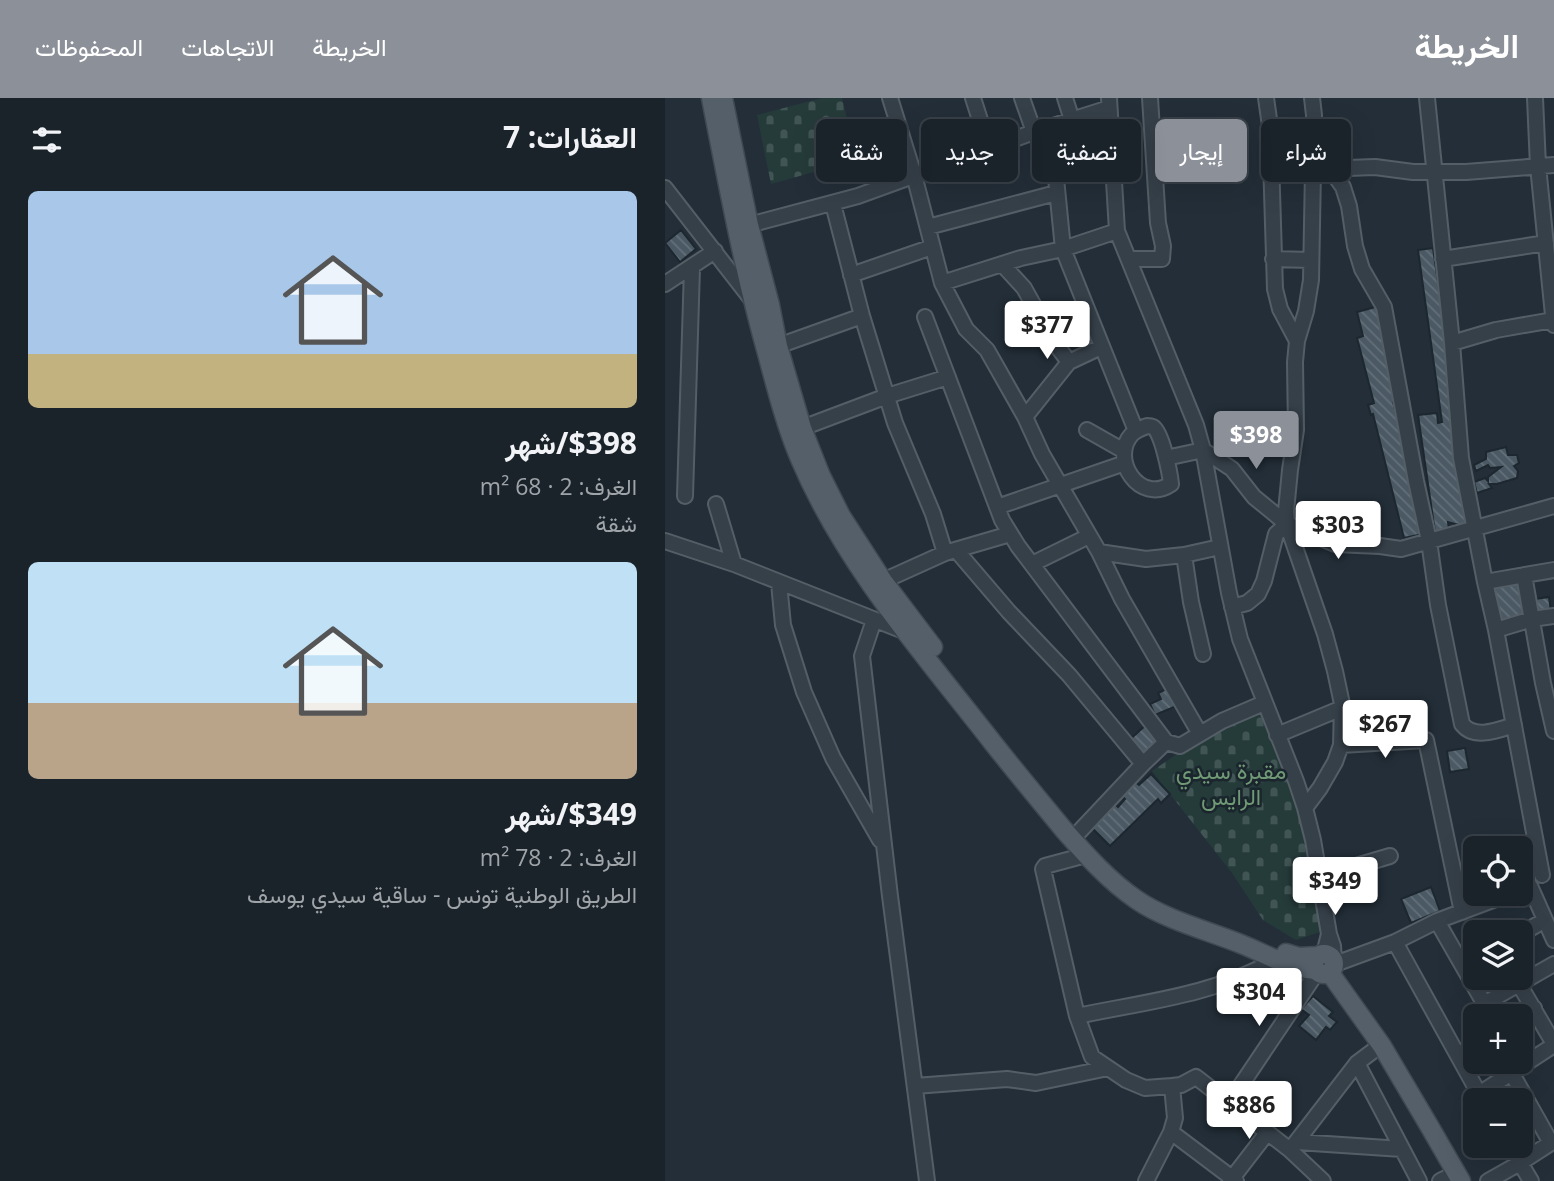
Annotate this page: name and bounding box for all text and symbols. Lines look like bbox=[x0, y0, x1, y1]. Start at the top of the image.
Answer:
text: الخريطة bbox=[1415, 23, 1519, 68]
text: المحفوظات bbox=[35, 30, 143, 63]
text: الاتجاهات bbox=[181, 30, 274, 63]
text: الخريطة bbox=[312, 30, 387, 63]
text: العقارات: 7 bbox=[503, 116, 637, 157]
chip: شقة bbox=[816, 119, 907, 182]
chip: جديد bbox=[921, 119, 1018, 182]
chip: تصفية bbox=[1032, 119, 1141, 182]
chip: إيجار bbox=[1155, 119, 1247, 182]
chip: شراء bbox=[1261, 119, 1351, 182]
icon: filters bbox=[28, 121, 66, 159]
icon: home bbox=[270, 237, 396, 363]
pin: $377 bbox=[1006, 302, 1088, 361]
text: $377 bbox=[1021, 308, 1073, 340]
pin: $398 bbox=[1215, 412, 1297, 471]
text: $398 bbox=[1230, 418, 1282, 450]
text: $398/شهر bbox=[505, 422, 637, 463]
text: الغرف: 2 · 68 m² bbox=[480, 470, 637, 502]
pin: $303 bbox=[1297, 502, 1379, 561]
text: شقة bbox=[595, 507, 637, 539]
text: $303 bbox=[1312, 508, 1364, 540]
icon: home bbox=[270, 608, 396, 734]
pin: $267 bbox=[1344, 700, 1426, 760]
text: $267 bbox=[1359, 707, 1411, 739]
park label: مقبرة سيدي الرايس bbox=[1176, 754, 1286, 812]
text: $349/شهر bbox=[505, 793, 637, 834]
map controls bbox=[1463, 836, 1533, 1158]
button: locate bbox=[1463, 836, 1533, 906]
text: الغرف: 2 · 78 m² bbox=[480, 841, 637, 873]
pin: $349 bbox=[1294, 858, 1376, 917]
text: $349 bbox=[1309, 864, 1361, 896]
text: الطريق الوطنية تونس - ساقية سيدي يوسف bbox=[247, 878, 637, 910]
button: layers bbox=[1463, 920, 1533, 990]
pin: $304 bbox=[1218, 968, 1300, 1028]
text: $304 bbox=[1233, 975, 1285, 1007]
button: + bbox=[1463, 1004, 1533, 1074]
pin: $886 bbox=[1208, 1082, 1290, 1141]
text: $886 bbox=[1223, 1088, 1275, 1120]
button: − bbox=[1463, 1088, 1533, 1158]

